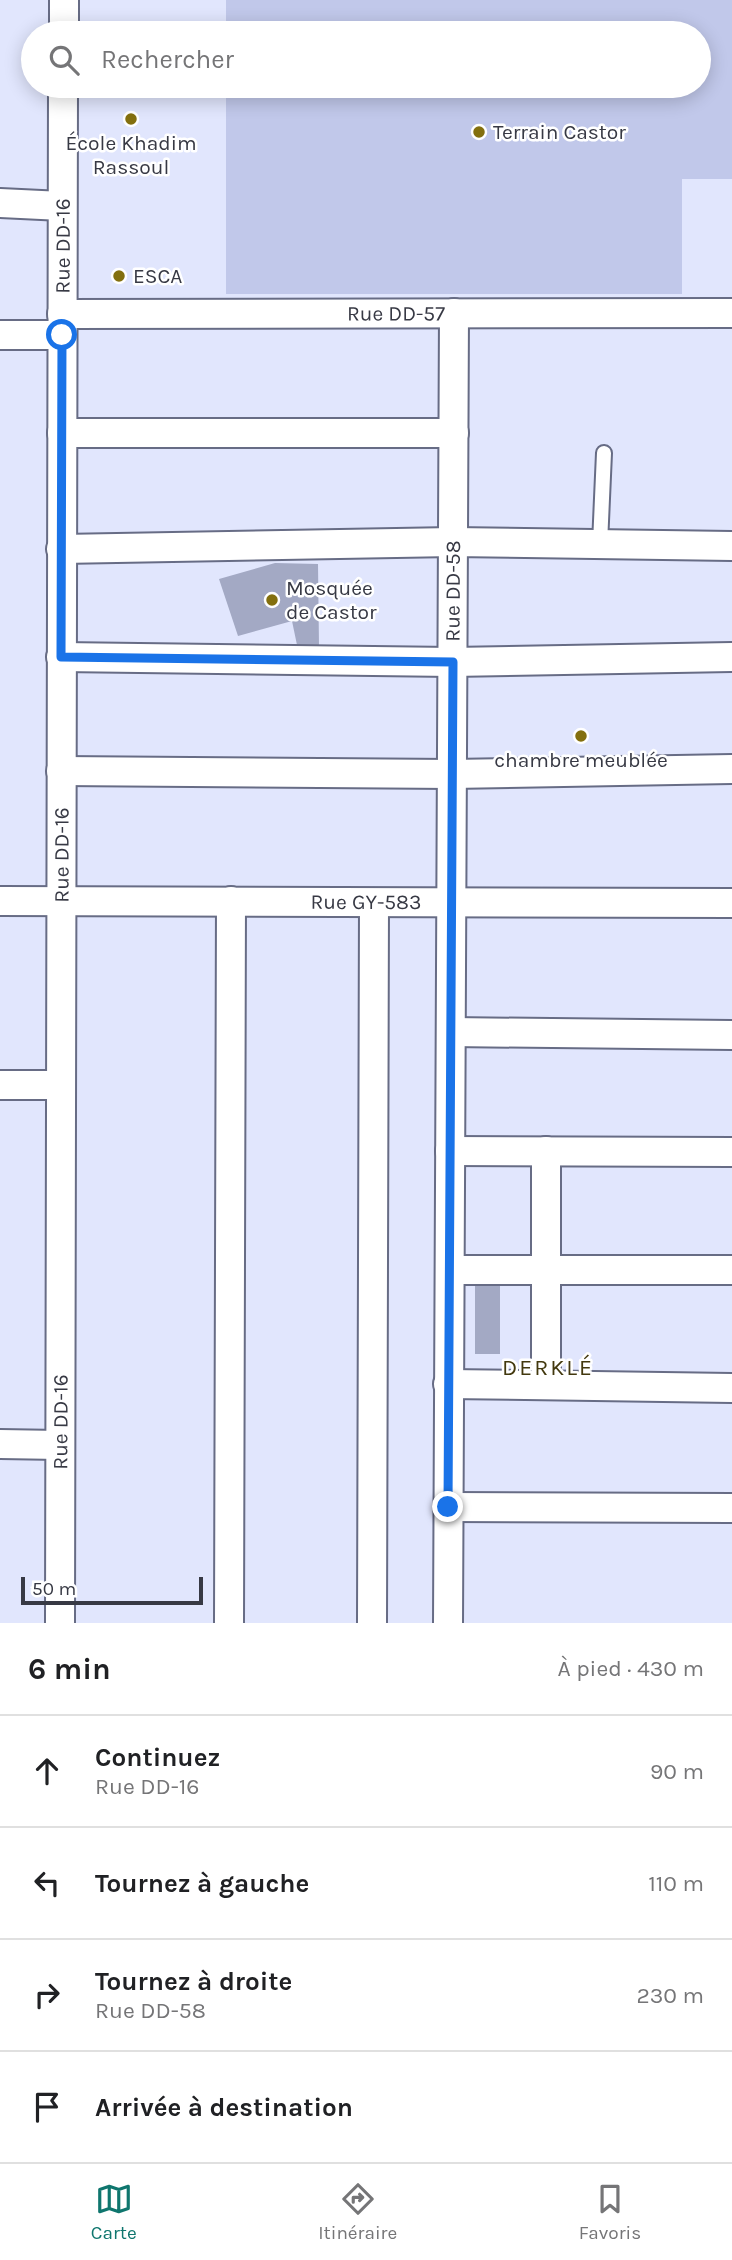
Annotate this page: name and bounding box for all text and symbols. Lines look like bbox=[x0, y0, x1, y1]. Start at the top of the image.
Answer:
search box bbox=[21, 21, 711, 98]
icon: search bbox=[45, 41, 83, 79]
text: Rechercher bbox=[101, 44, 234, 75]
marker: École Khadim Rassoul bbox=[123, 111, 139, 127]
place label: Terrain Castor bbox=[493, 120, 626, 144]
marker: Terrain Castor bbox=[471, 124, 487, 140]
place label: École Khadim Rassoul bbox=[65, 131, 197, 179]
street label: Rue DD-16 bbox=[51, 198, 75, 294]
place label: ESCA bbox=[133, 264, 182, 288]
marker: ESCA bbox=[111, 268, 127, 284]
street label: Rue DD-57 bbox=[347, 301, 445, 326]
route start bbox=[46, 319, 77, 350]
street label: Rue DD-58 bbox=[440, 540, 465, 642]
place label: Mosquée de Castor bbox=[286, 576, 377, 624]
marker: Mosquée de Castor bbox=[264, 592, 280, 608]
marker: chambre meublée bbox=[573, 728, 589, 744]
place label: chambre meublée bbox=[494, 748, 668, 772]
street label: Rue DD-16 bbox=[49, 807, 74, 903]
street label: Rue GY-583 bbox=[310, 890, 421, 914]
district label: DERKLÉ bbox=[502, 1354, 594, 1381]
street label: Rue DD-16 bbox=[48, 1374, 72, 1470]
route end bbox=[432, 1491, 463, 1522]
scale bar bbox=[21, 1574, 203, 1606]
text: 50 m bbox=[32, 1578, 76, 1600]
text: 6 min bbox=[28, 1651, 111, 1687]
text: À pied · 430 m bbox=[558, 1655, 704, 1682]
text: Continuez bbox=[95, 1742, 220, 1773]
icon: ahead bbox=[28, 1752, 66, 1790]
text: 90 m bbox=[650, 1758, 704, 1785]
text: Rue DD-16 bbox=[95, 1773, 199, 1800]
icon: left bbox=[28, 1864, 66, 1902]
text: Tournez à gauche bbox=[95, 1868, 309, 1899]
text: 110 m bbox=[648, 1870, 704, 1897]
text: Tournez à droite bbox=[95, 1966, 292, 1997]
icon: right bbox=[28, 1976, 66, 2014]
text: 230 m bbox=[636, 1982, 704, 2009]
text: Rue DD-58 bbox=[95, 1997, 206, 2024]
icon: arrive bbox=[28, 2088, 66, 2126]
text: Arrivée à destination bbox=[95, 2092, 353, 2123]
tab: Carte bbox=[91, 2180, 137, 2244]
tab: Itinéraire bbox=[318, 2180, 397, 2244]
tab: Favoris bbox=[579, 2180, 641, 2244]

